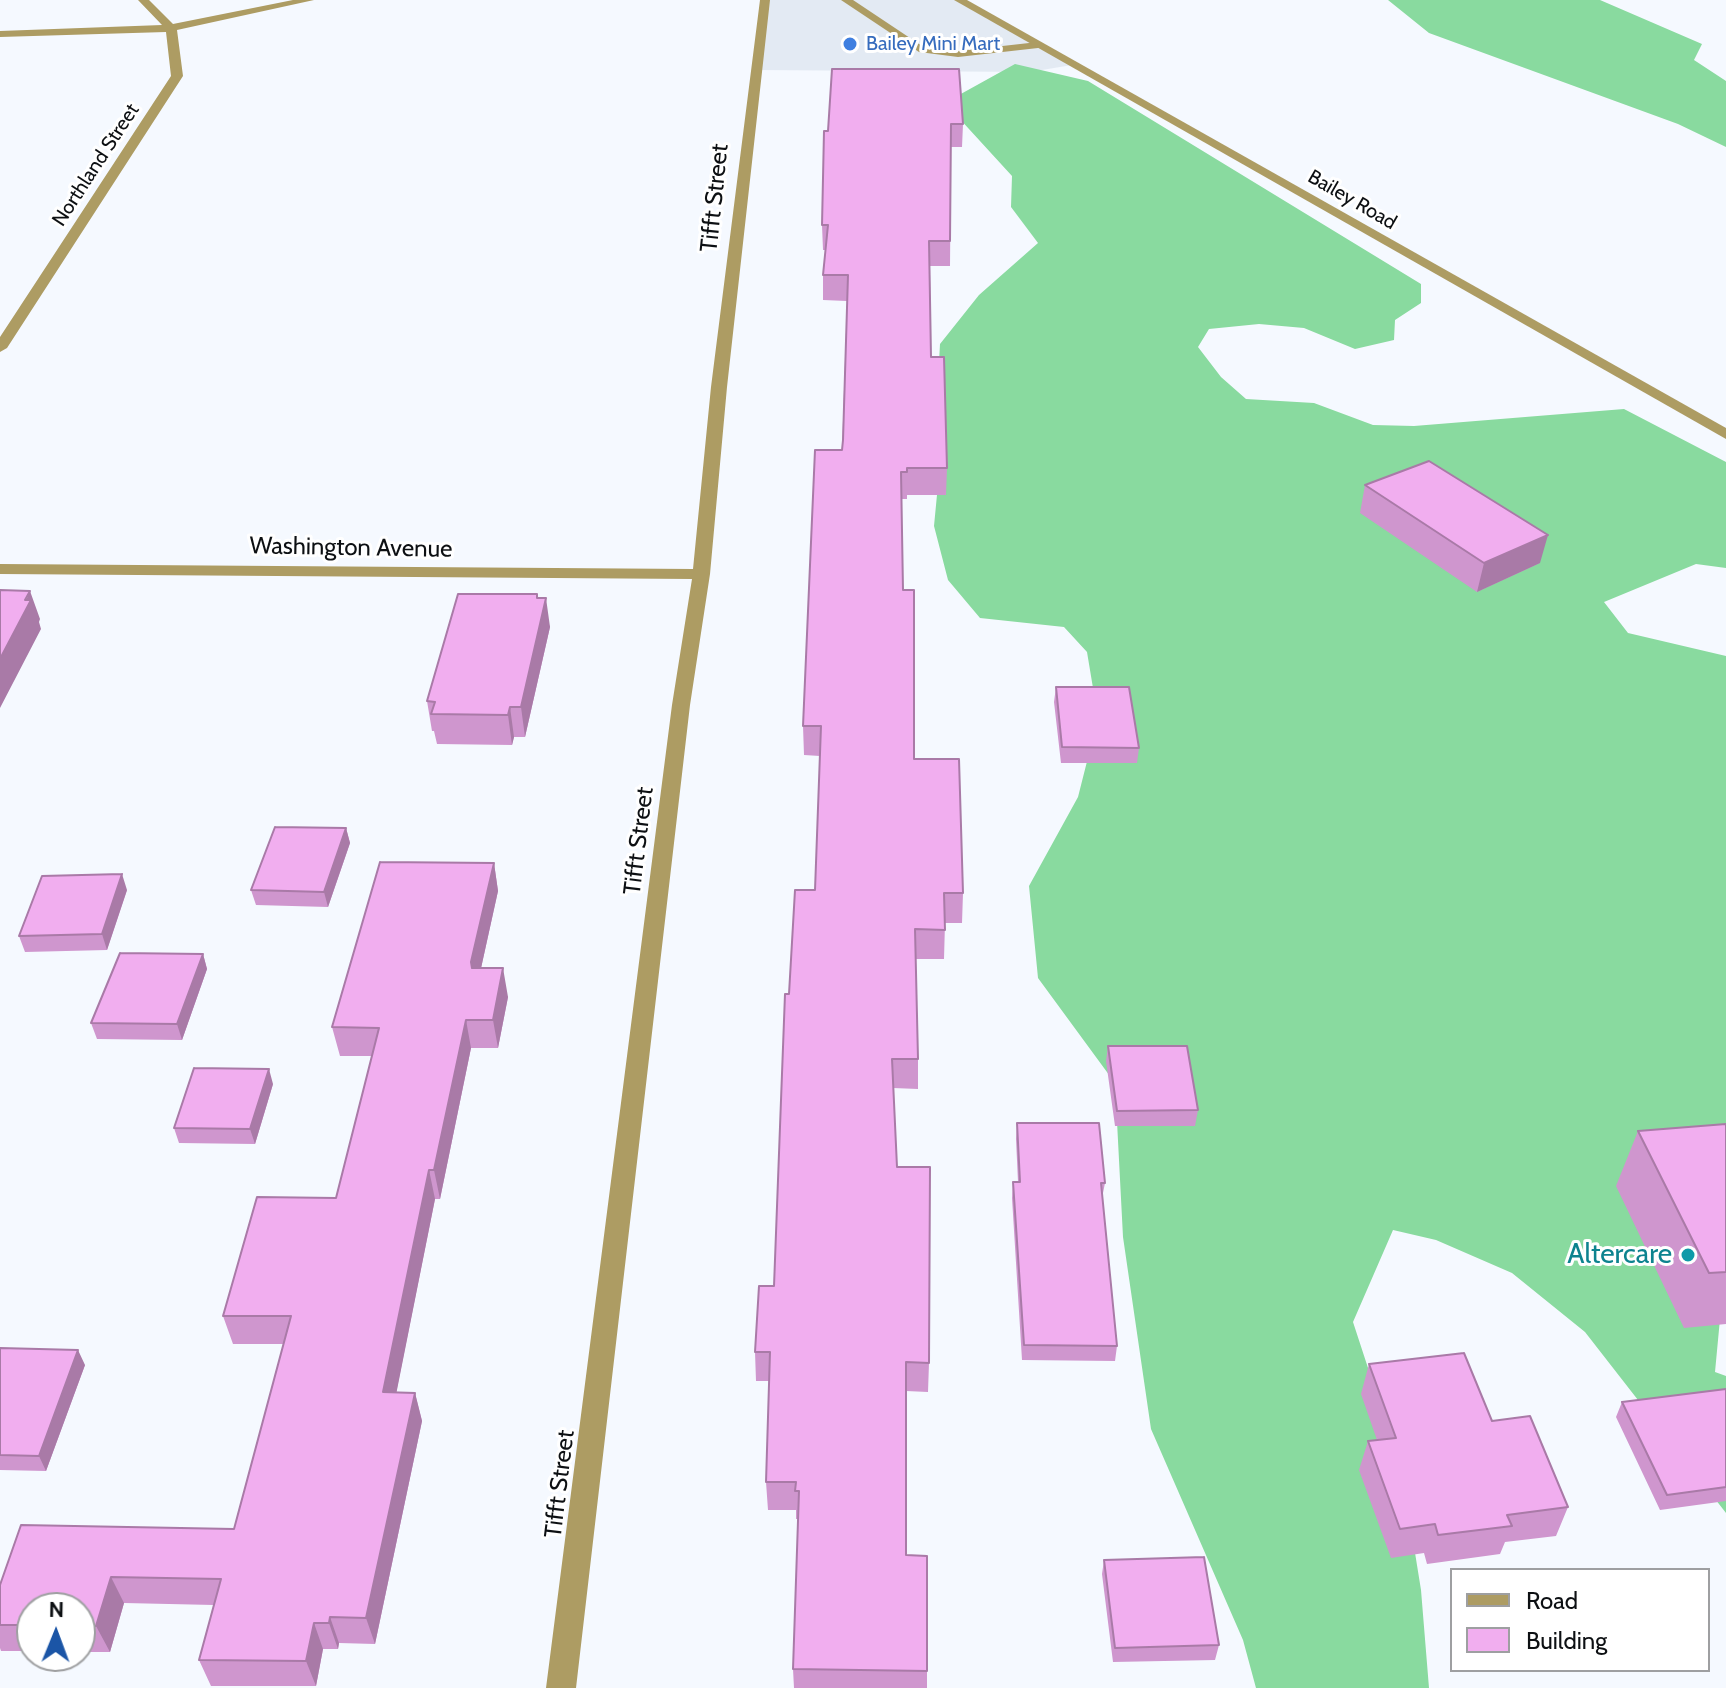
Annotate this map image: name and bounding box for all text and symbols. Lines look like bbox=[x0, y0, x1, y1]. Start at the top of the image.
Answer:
place label: Bailey Mini Mart bbox=[866, 32, 1000, 56]
marker: Bailey Mini Mart bbox=[841, 35, 859, 53]
street label: Northland Street bbox=[47, 99, 145, 231]
street label: Tifft Street bbox=[695, 142, 735, 254]
street label: Bailey Road bbox=[1303, 165, 1401, 235]
street label: Washington Avenue bbox=[249, 532, 453, 564]
street label: Tifft Street bbox=[618, 785, 660, 897]
place label: Altercare bbox=[1567, 1238, 1672, 1272]
marker: Altercare bbox=[1679, 1246, 1697, 1264]
street label: Tifft Street bbox=[539, 1428, 581, 1540]
legend bbox=[1450, 1568, 1710, 1672]
text: Road bbox=[1526, 1586, 1578, 1615]
north arrow bbox=[16, 1592, 96, 1672]
text: N bbox=[48, 1596, 64, 1623]
text: Building bbox=[1526, 1626, 1607, 1655]

